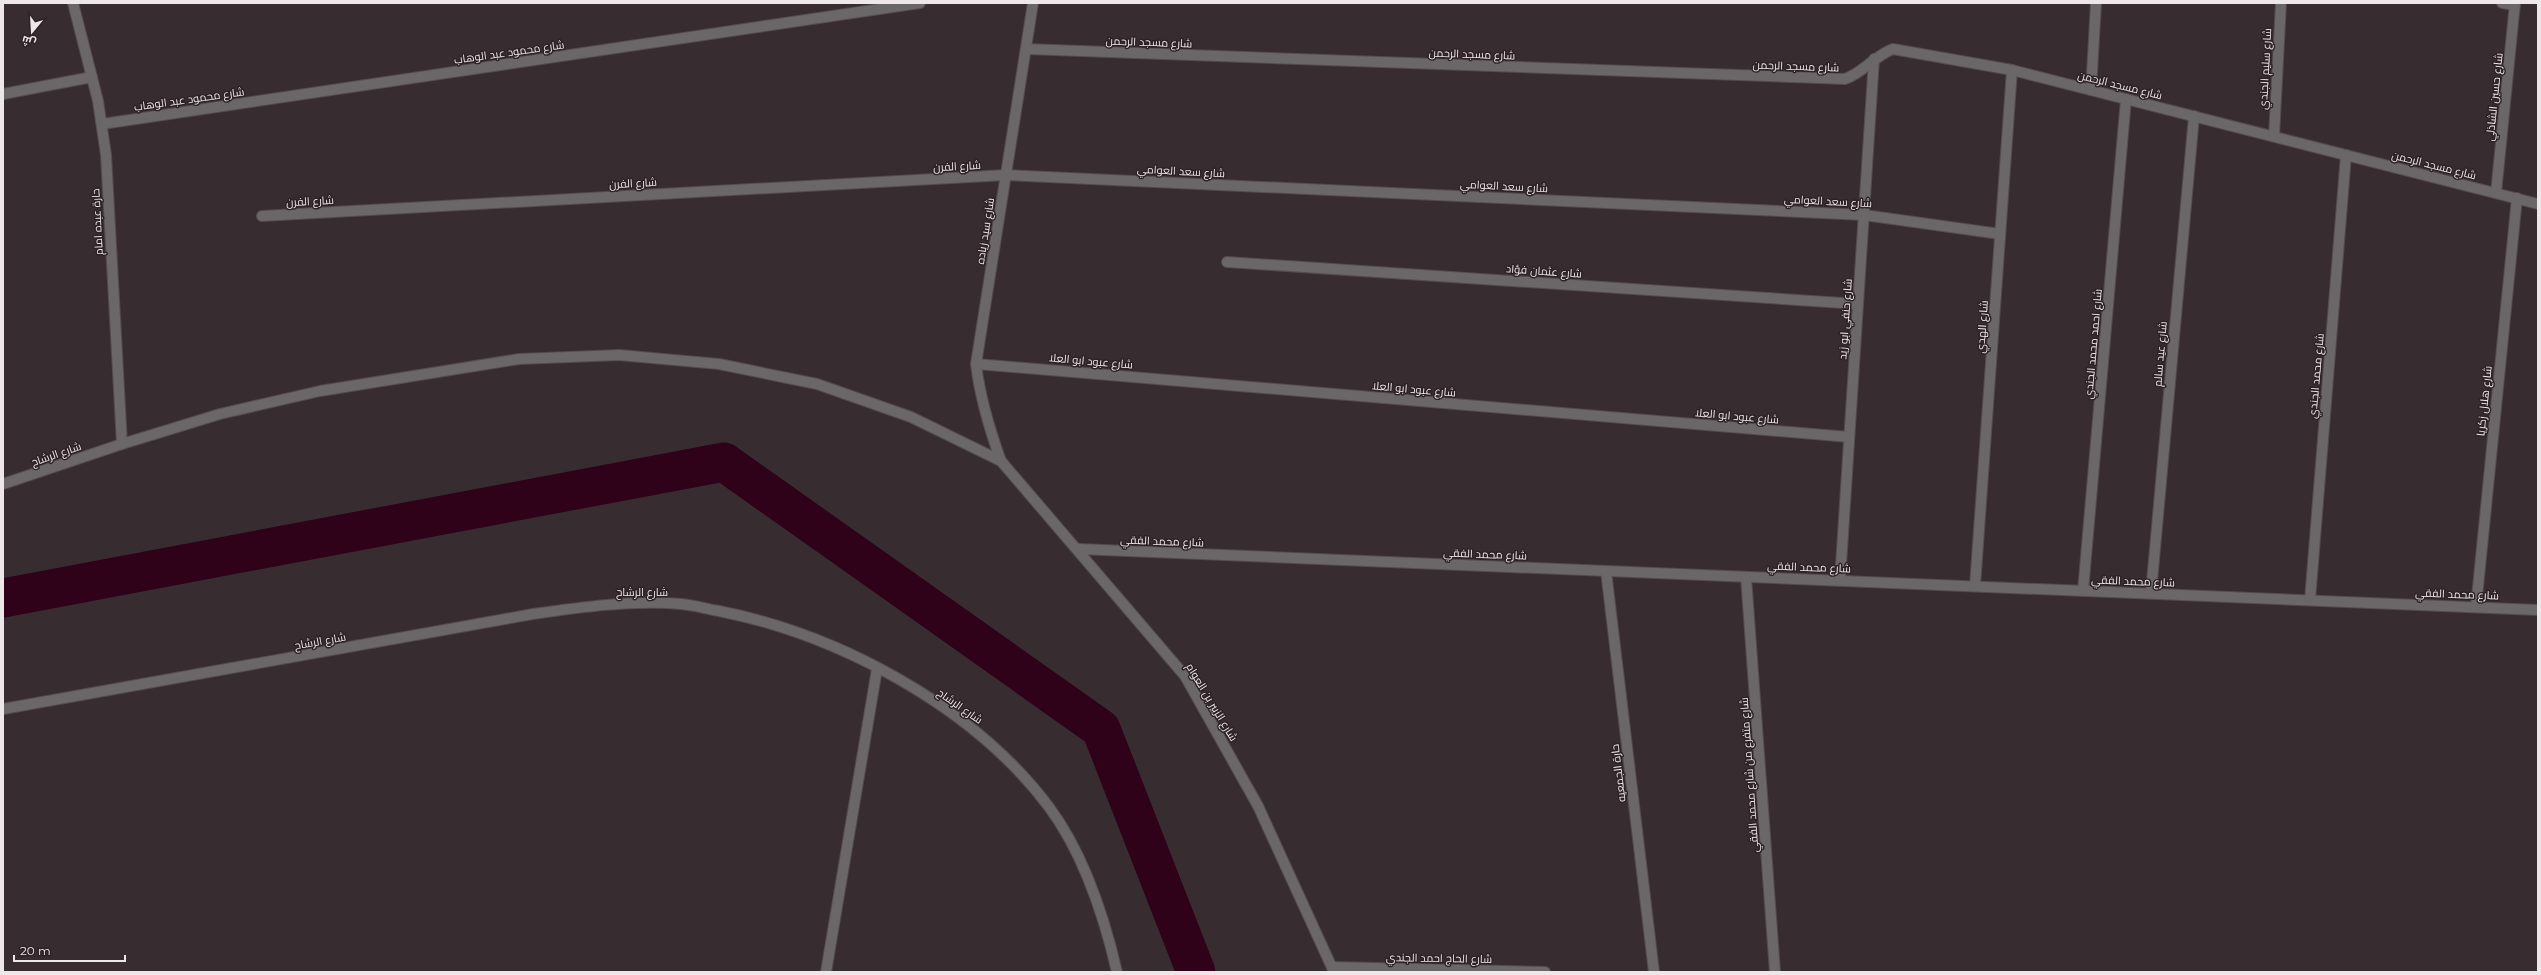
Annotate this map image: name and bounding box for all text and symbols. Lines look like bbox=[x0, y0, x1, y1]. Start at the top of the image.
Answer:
north arrow bbox=[12, 12, 52, 52]
street label: شارع سليم الجندي bbox=[2256, 28, 2276, 110]
text: ش bbox=[20, 33, 38, 50]
street label: شارع مسجد الرحمن bbox=[1105, 33, 1193, 52]
street label: شارع محمود عبد الوهاب bbox=[453, 37, 565, 68]
street label: شارع مسجد الرحمن bbox=[1428, 45, 1516, 64]
street label: شارع حسين الشاذلي bbox=[2482, 52, 2508, 142]
street label: شارع مسجد الرحمن bbox=[1752, 57, 1840, 76]
street label: شارع مسجد الرحمن bbox=[2076, 68, 2164, 103]
street label: شارع محمود عبد الوهاب bbox=[133, 84, 245, 115]
street label: شارع مسجد الرحمن bbox=[2390, 148, 2478, 183]
street label: شارع الفرن bbox=[933, 158, 981, 175]
street label: شارع سعد العوامي bbox=[1137, 162, 1225, 182]
street label: شارع الفرن bbox=[609, 175, 657, 192]
street label: شارع سعد العوامي bbox=[1460, 177, 1548, 197]
street label: حارة عبده امام bbox=[88, 188, 107, 256]
street label: شارع سعد العوامي bbox=[1784, 192, 1872, 212]
street label: شارع الفرن bbox=[286, 193, 334, 210]
street label: شارع سيد زياده bbox=[973, 197, 998, 265]
street label: شارع عثمان فؤاد bbox=[1505, 261, 1582, 282]
street label: شارع حنفي ابو زيد bbox=[1835, 278, 1857, 360]
street label: شارع احمد محمد الجندي bbox=[2081, 288, 2107, 400]
street label: شارع الهدي bbox=[1973, 300, 1993, 354]
street label: شارع عيد سالم bbox=[2150, 321, 2171, 387]
street label: شارع محمد الجندي bbox=[2305, 333, 2329, 419]
street label: شارع عبود ابو العلا bbox=[1048, 350, 1133, 373]
street label: شارع هلال زكريا bbox=[2473, 365, 2496, 437]
street label: شارع عبود ابو العلا bbox=[1371, 378, 1456, 401]
street label: شارع عبود ابو العلا bbox=[1694, 405, 1779, 428]
street label: شارع الرشاح bbox=[29, 439, 83, 470]
street label: شارع محمد الفقي bbox=[1120, 533, 1204, 551]
street label: شارع محمد الفقي bbox=[1443, 546, 1527, 564]
street label: شارع محمد الفقي bbox=[1767, 559, 1851, 577]
street label: شارع محمد الفقي bbox=[2091, 573, 2175, 591]
street label: شارع الرشاح bbox=[616, 585, 668, 600]
street label: شارع محمد الفقي bbox=[2415, 586, 2499, 604]
street label: شارع الرشاح bbox=[293, 630, 347, 653]
street label: شارع الزبير بن العوام bbox=[1182, 660, 1241, 744]
street label: شارع الرشاح bbox=[934, 685, 985, 728]
street label: شارع متفرع من شارع محمد الفقي bbox=[1737, 697, 1763, 853]
street label: حارة الجمعيه bbox=[1608, 743, 1628, 803]
scale bar bbox=[14, 937, 125, 963]
text: 20 m bbox=[20, 943, 51, 958]
street label: شارع الحاج احمد الجندي bbox=[1386, 950, 1492, 968]

